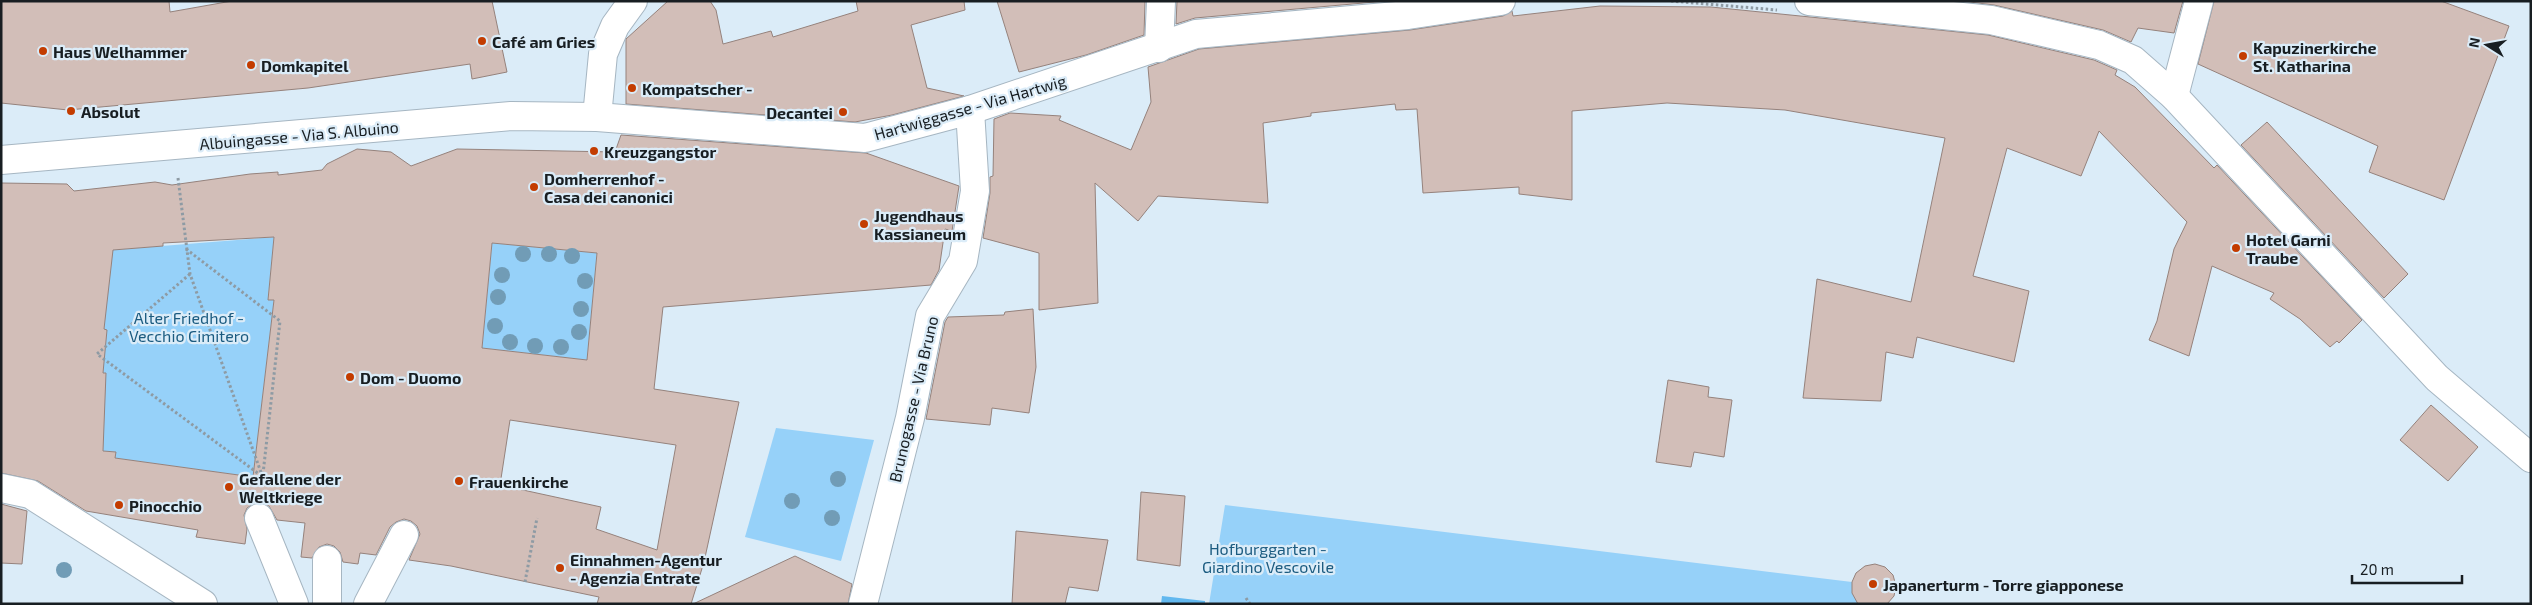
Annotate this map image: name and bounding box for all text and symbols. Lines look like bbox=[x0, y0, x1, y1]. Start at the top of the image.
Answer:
north arrow bbox=[2462, 20, 2512, 70]
place label: Café am Gries bbox=[492, 32, 595, 51]
marker: Café am Gries bbox=[476, 35, 488, 47]
text: N bbox=[2464, 36, 2483, 49]
place label: Kapuzinerkirche St. Katharina bbox=[2253, 38, 2377, 75]
place label: Haus Welhammer bbox=[53, 42, 187, 61]
marker: Haus Welhammer bbox=[37, 45, 49, 57]
marker: Kapuzinerkirche St. Katharina bbox=[2237, 50, 2249, 62]
place label: Domkapitel bbox=[261, 56, 349, 75]
marker: Domkapitel bbox=[245, 59, 257, 71]
street label: Hartwiggasse - Via Hartwig bbox=[872, 70, 1068, 144]
place label: Kompatscher - bbox=[642, 79, 753, 98]
marker: Kompatscher - bbox=[626, 82, 638, 94]
place label: Absolut bbox=[81, 102, 141, 121]
place label: Decantei bbox=[766, 103, 833, 122]
marker: Absolut bbox=[65, 105, 77, 117]
marker: Decantei bbox=[837, 106, 849, 118]
street label: Albuingasse - Via S. Albuino bbox=[199, 117, 399, 153]
place label: Kreuzgangstor bbox=[604, 142, 717, 161]
marker: Kreuzgangstor bbox=[588, 145, 600, 157]
place label: Domherrenhof - Casa dei canonici bbox=[544, 169, 673, 206]
marker: Domherrenhof - Casa dei canonici bbox=[528, 181, 540, 193]
place label: Jugendhaus Kassianeum bbox=[874, 206, 966, 243]
marker: Jugendhaus Kassianeum bbox=[858, 218, 870, 230]
place label: Hotel Garni Traube bbox=[2246, 230, 2331, 267]
marker: Hotel Garni Traube bbox=[2230, 242, 2242, 254]
park label: Alter Friedhof - Vecchio Cimitero bbox=[129, 308, 249, 345]
street label: Brunogasse - Via Bruno bbox=[885, 314, 941, 484]
place label: Dom - Duomo bbox=[360, 368, 461, 387]
marker: Dom - Duomo bbox=[344, 371, 356, 383]
place label: Gefallene der Weltkriege bbox=[239, 469, 341, 506]
place label: Frauenkirche bbox=[469, 472, 569, 491]
marker: Frauenkirche bbox=[453, 475, 465, 487]
marker: Gefallene der Weltkriege bbox=[223, 481, 235, 493]
place label: Pinocchio bbox=[129, 496, 202, 515]
marker: Pinocchio bbox=[113, 499, 125, 511]
park label: Hofburggarten - Giardino Vescovile bbox=[1202, 539, 1334, 576]
place label: Einnahmen-Agentur - Agenzia Entrate bbox=[570, 550, 722, 587]
scale bar bbox=[2352, 552, 2462, 584]
text: 20 m bbox=[2360, 560, 2394, 578]
marker: Einnahmen-Agentur - Agenzia Entrate bbox=[554, 562, 566, 574]
place label: Japanerturm - Torre giapponese bbox=[1883, 575, 2124, 594]
marker: Japanerturm - Torre giapponese bbox=[1867, 578, 1879, 590]

